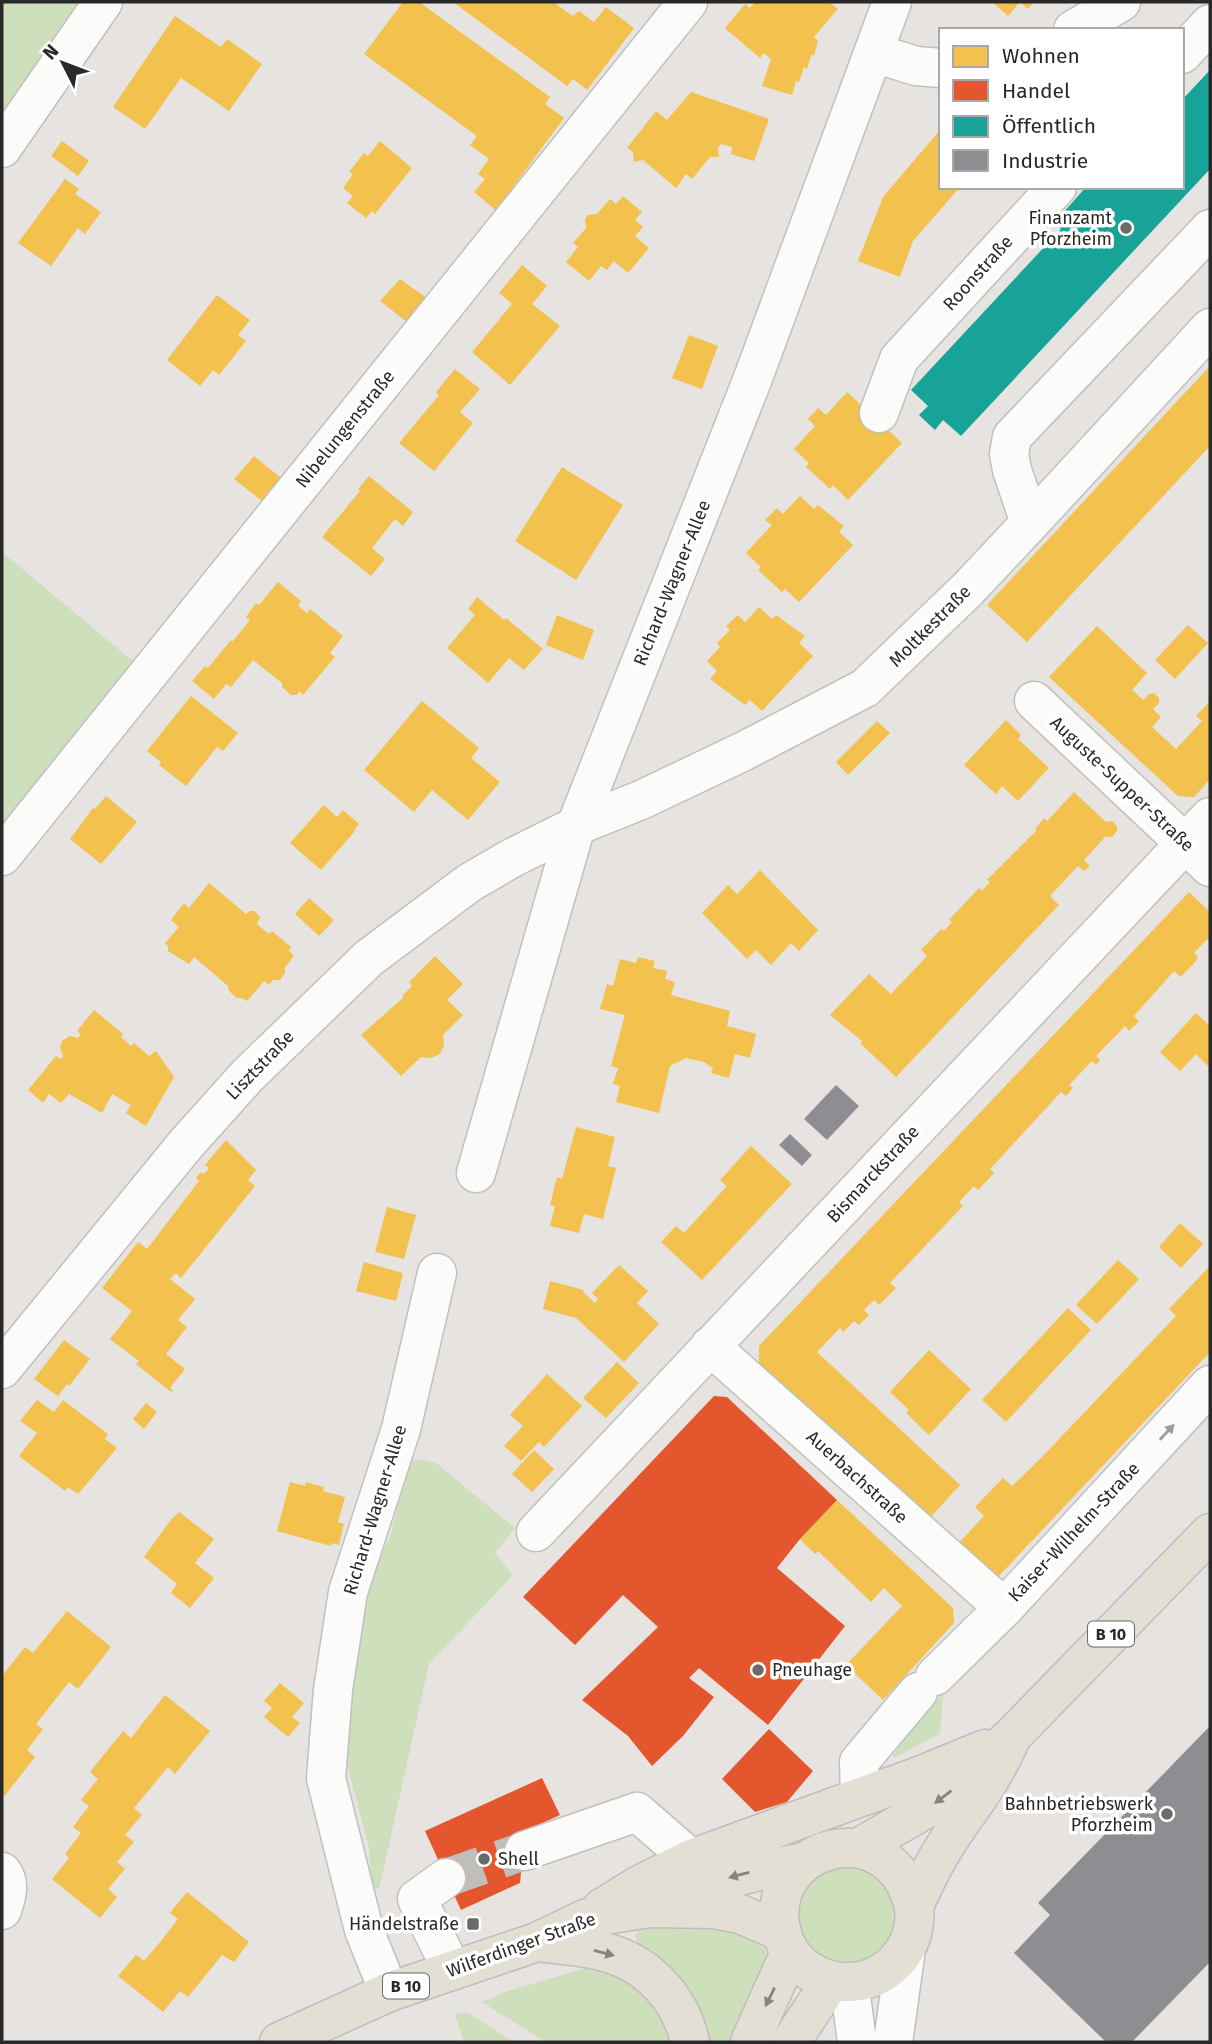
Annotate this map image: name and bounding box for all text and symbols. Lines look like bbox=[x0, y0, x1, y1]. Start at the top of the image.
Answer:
north arrow bbox=[28, 28, 98, 98]
legend bbox=[939, 28, 1184, 189]
text: N bbox=[38, 40, 64, 64]
text: Wohnen bbox=[1002, 43, 1080, 69]
text: Handel bbox=[1002, 78, 1070, 104]
text: Öffentlich bbox=[1002, 113, 1096, 139]
text: Industrie bbox=[1002, 148, 1088, 174]
place label: Finanzamt Pforzheim bbox=[1029, 207, 1113, 250]
marker: Finanzamt Pforzheim bbox=[1118, 220, 1134, 236]
street label: Roonstraße bbox=[938, 231, 1018, 315]
street label: Nibelungenstraße bbox=[291, 366, 399, 492]
street label: Richard-Wagner-Allee bbox=[629, 497, 715, 669]
street label: Moltkestraße bbox=[885, 581, 975, 671]
street label: Auguste-Supper-Straße bbox=[1045, 712, 1199, 856]
street label: Lisztstraße bbox=[221, 1026, 299, 1104]
street label: Bismarckstraße bbox=[822, 1121, 924, 1227]
street label: Richard-Wagner-Allee bbox=[339, 1422, 411, 1598]
one-way arrow bbox=[1159, 1423, 1175, 1441]
street label: Auerbachstraße bbox=[802, 1426, 912, 1528]
street label: Kaiser-Wilhelm-Straße bbox=[1004, 1458, 1144, 1606]
road number: B 10 bbox=[1088, 1622, 1134, 1646]
place label: Pneuhage bbox=[772, 1659, 852, 1681]
marker: Pneuhage bbox=[750, 1662, 766, 1678]
one-way arrow bbox=[934, 1790, 952, 1804]
place label: Bahnbetriebswerk Pforzheim bbox=[1004, 1793, 1154, 1836]
marker: Bahnbetriebswerk Pforzheim bbox=[1159, 1806, 1175, 1822]
place label: Shell bbox=[498, 1848, 539, 1870]
marker: Shell bbox=[476, 1851, 492, 1867]
one-way arrow bbox=[728, 1871, 749, 1881]
street label: Wilferdinger Straße bbox=[443, 1908, 599, 1982]
place label: Händelstraße bbox=[349, 1913, 459, 1935]
marker: Händelstraße bbox=[465, 1916, 481, 1932]
one-way arrow bbox=[594, 1948, 616, 1959]
road number: B 10 bbox=[383, 1974, 429, 1998]
one-way arrow bbox=[765, 1987, 776, 2007]

